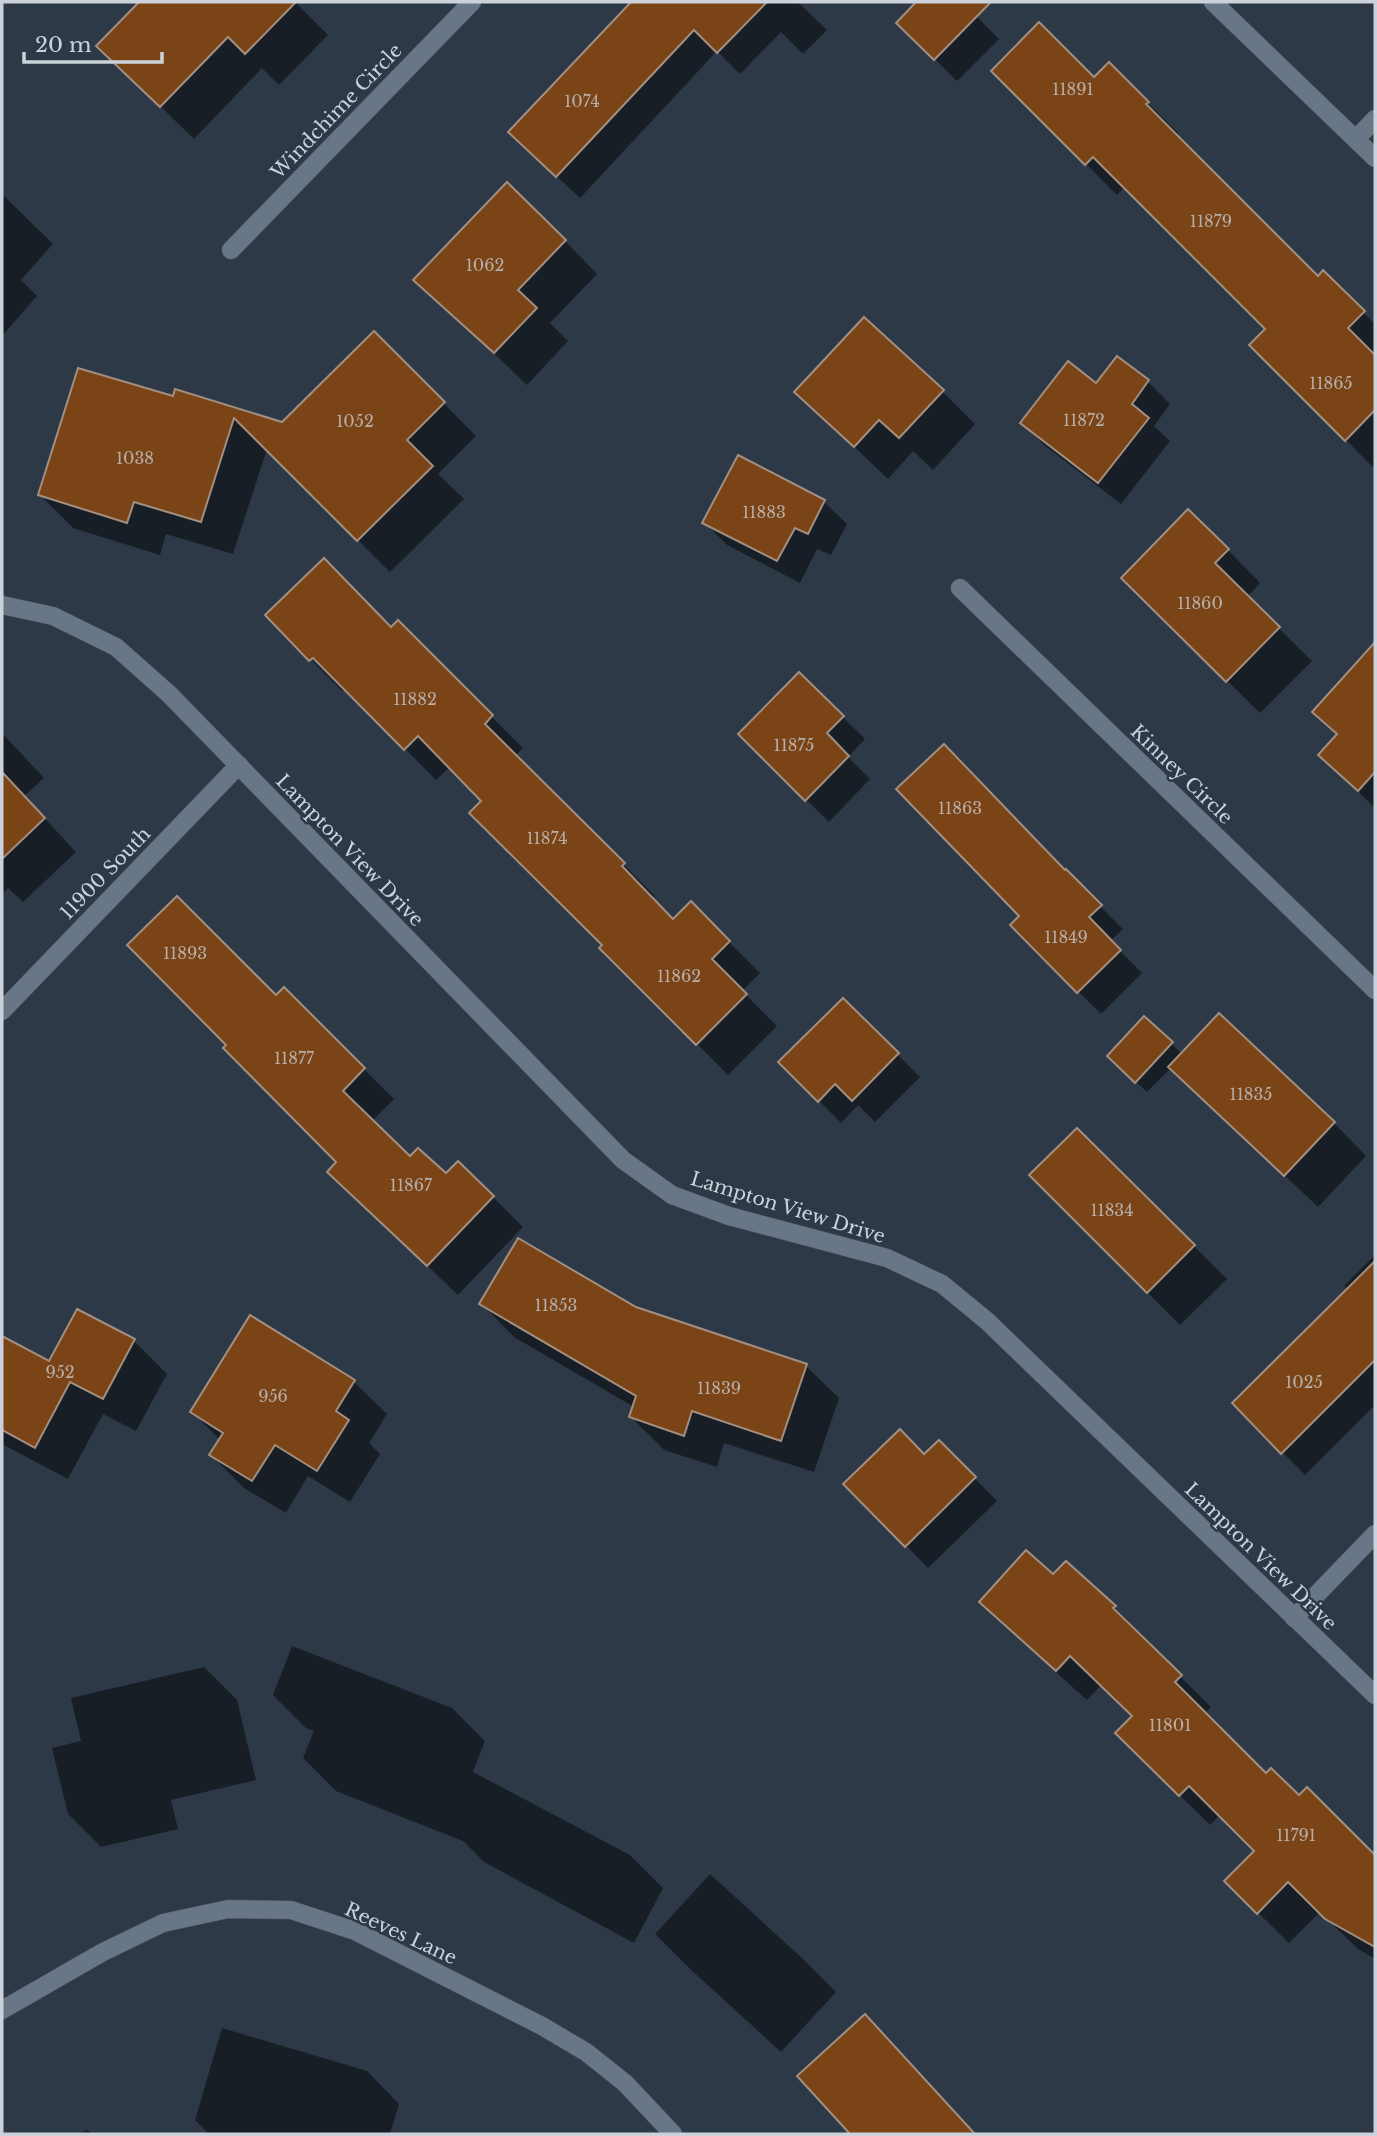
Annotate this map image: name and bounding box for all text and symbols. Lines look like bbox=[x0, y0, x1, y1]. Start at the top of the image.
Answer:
scale bar bbox=[24, 21, 163, 65]
text: 20 m bbox=[35, 32, 92, 58]
street label: Windchime Circle bbox=[265, 39, 407, 184]
house number: 11891 bbox=[1052, 79, 1094, 99]
house number: 1074 bbox=[564, 91, 600, 111]
house number: 11879 bbox=[1190, 211, 1232, 231]
house number: 1062 bbox=[466, 255, 504, 275]
house number: 11865 bbox=[1309, 373, 1353, 393]
house number: 11872 bbox=[1063, 410, 1105, 430]
house number: 1052 bbox=[336, 411, 374, 431]
house number: 1038 bbox=[116, 448, 154, 468]
house number: 11883 bbox=[742, 502, 786, 522]
house number: 11860 bbox=[1177, 593, 1223, 613]
house number: 11882 bbox=[393, 689, 437, 709]
street label: Kinney Circle bbox=[1126, 720, 1237, 829]
house number: 11875 bbox=[774, 735, 814, 755]
street label: Lampton View Drive bbox=[271, 770, 428, 931]
house number: 11863 bbox=[938, 798, 982, 818]
street label: 11900 South bbox=[56, 822, 155, 924]
house number: 11874 bbox=[526, 828, 568, 848]
house number: 11849 bbox=[1044, 927, 1088, 947]
house number: 11893 bbox=[163, 943, 207, 963]
house number: 11862 bbox=[657, 966, 701, 986]
house number: 11877 bbox=[274, 1048, 315, 1068]
house number: 11835 bbox=[1230, 1084, 1272, 1104]
street label: Lampton View Drive bbox=[688, 1167, 888, 1248]
house number: 11867 bbox=[390, 1175, 433, 1195]
house number: 11834 bbox=[1090, 1200, 1134, 1220]
house number: 11853 bbox=[535, 1295, 577, 1315]
house number: 952 bbox=[45, 1362, 75, 1382]
house number: 1025 bbox=[1285, 1372, 1323, 1392]
house number: 11839 bbox=[697, 1378, 741, 1398]
house number: 956 bbox=[258, 1386, 288, 1406]
street label: Lampton View Drive bbox=[1180, 1478, 1341, 1635]
house number: 11801 bbox=[1149, 1715, 1191, 1735]
house number: 11791 bbox=[1276, 1825, 1316, 1845]
street label: Reeves Lane bbox=[341, 1897, 460, 1969]

